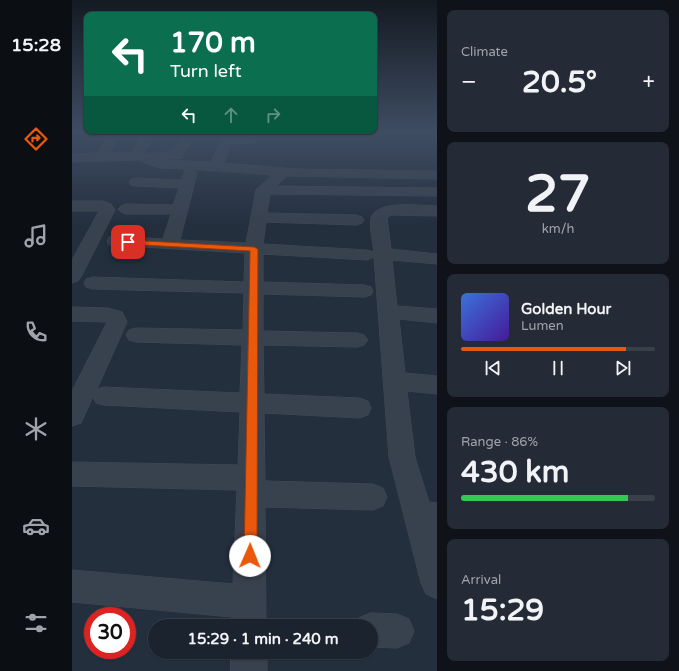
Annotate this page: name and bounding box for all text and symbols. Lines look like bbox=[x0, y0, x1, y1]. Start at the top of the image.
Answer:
text: 170 m bbox=[170, 26, 256, 60]
icon: left bbox=[104, 28, 156, 80]
text: 15:28 bbox=[11, 34, 61, 56]
text: Climate bbox=[461, 44, 508, 60]
text: Turn left bbox=[170, 60, 242, 82]
text: 20.5° bbox=[522, 64, 597, 101]
text: − bbox=[461, 69, 477, 95]
text: + bbox=[643, 69, 655, 95]
icon: left bbox=[178, 104, 200, 126]
icon: ahead bbox=[220, 104, 242, 126]
icon: right bbox=[262, 104, 284, 126]
icon: directions bbox=[22, 125, 50, 153]
text: 27 bbox=[525, 163, 591, 226]
text: km/h bbox=[542, 221, 574, 237]
icon: music bbox=[22, 222, 50, 250]
pin bbox=[111, 225, 145, 259]
icon: arrive bbox=[117, 231, 139, 253]
text: Golden Hour bbox=[521, 300, 611, 318]
icon: phone bbox=[22, 318, 50, 346]
text: Lumen bbox=[521, 318, 564, 334]
icon: previous bbox=[482, 357, 504, 379]
icon: pause bbox=[547, 357, 569, 379]
icon: next bbox=[612, 357, 634, 379]
icon: climate bbox=[22, 415, 50, 443]
text: Range · 86% bbox=[461, 434, 538, 450]
text: 430 km bbox=[461, 454, 569, 491]
icon: car bbox=[22, 512, 50, 540]
position arrow bbox=[229, 535, 271, 577]
text: Arrival bbox=[461, 572, 501, 588]
text: 15:29 bbox=[461, 592, 544, 629]
speed limit sign: 30 bbox=[84, 607, 136, 659]
icon: filters bbox=[22, 609, 50, 637]
text: 15:29 · 1 min · 240 m bbox=[188, 630, 338, 648]

